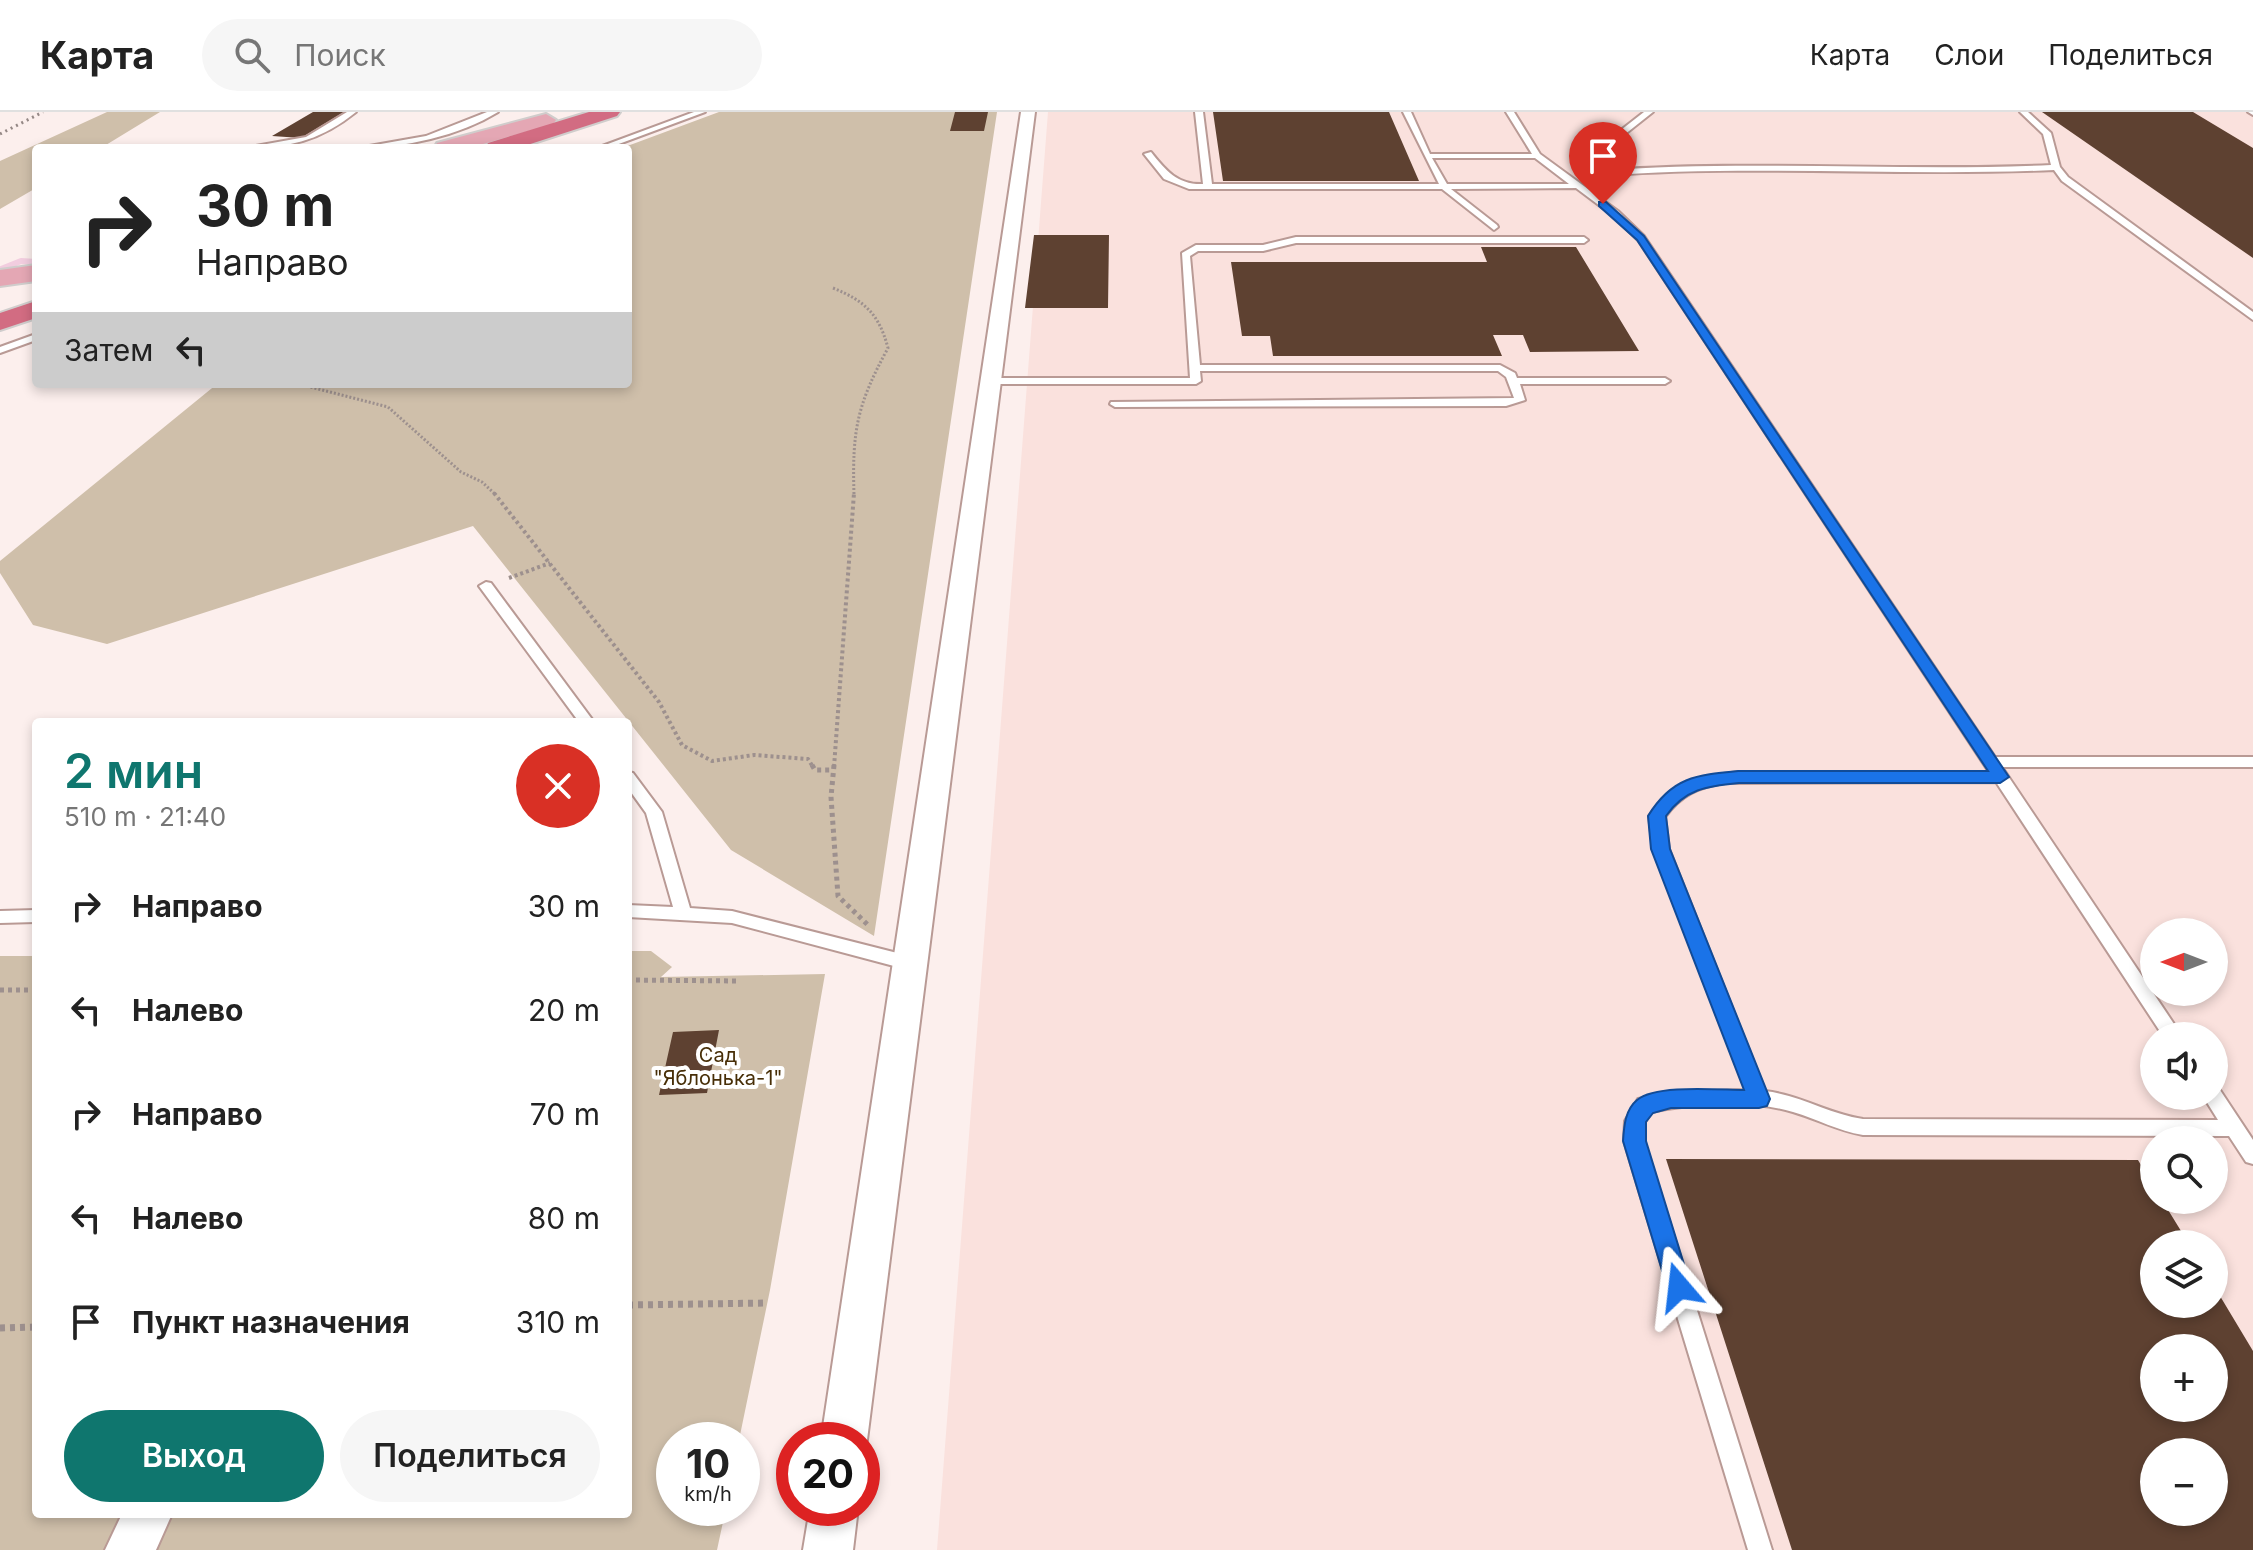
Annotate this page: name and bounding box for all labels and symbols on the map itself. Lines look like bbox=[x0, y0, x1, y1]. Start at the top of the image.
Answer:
pin bbox=[1569, 122, 1637, 204]
north arrow bbox=[2140, 918, 2228, 1006]
park label: Сад "Яблонька-1" bbox=[653, 1043, 783, 1090]
position arrow bbox=[1637, 1245, 1721, 1329]
speed limit sign: 20 bbox=[776, 1422, 880, 1526]

